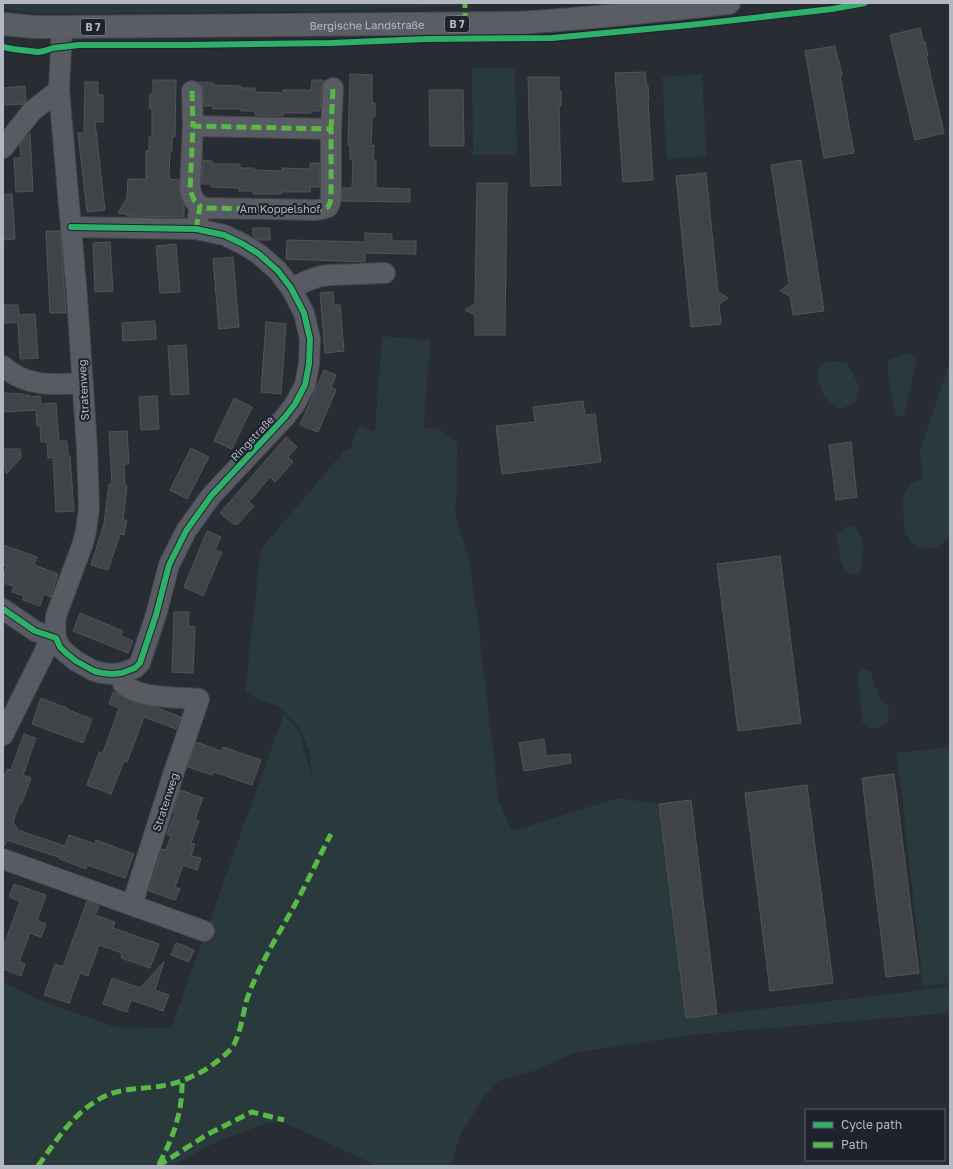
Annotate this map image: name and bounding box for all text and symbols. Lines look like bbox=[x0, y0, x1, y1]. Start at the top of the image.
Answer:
road number: B 7 bbox=[445, 16, 469, 32]
street label: Bergische Landstraße bbox=[309, 17, 424, 31]
road number: B 7 bbox=[81, 19, 105, 35]
street label: Am Koppelshof bbox=[240, 202, 320, 215]
street label: Stratenweg bbox=[75, 359, 91, 421]
street label: Ringstraße bbox=[228, 413, 276, 463]
street label: Stratenweg bbox=[149, 771, 181, 833]
legend bbox=[805, 1109, 945, 1161]
text: Cycle path bbox=[841, 1117, 902, 1132]
text: Path bbox=[841, 1137, 868, 1152]

